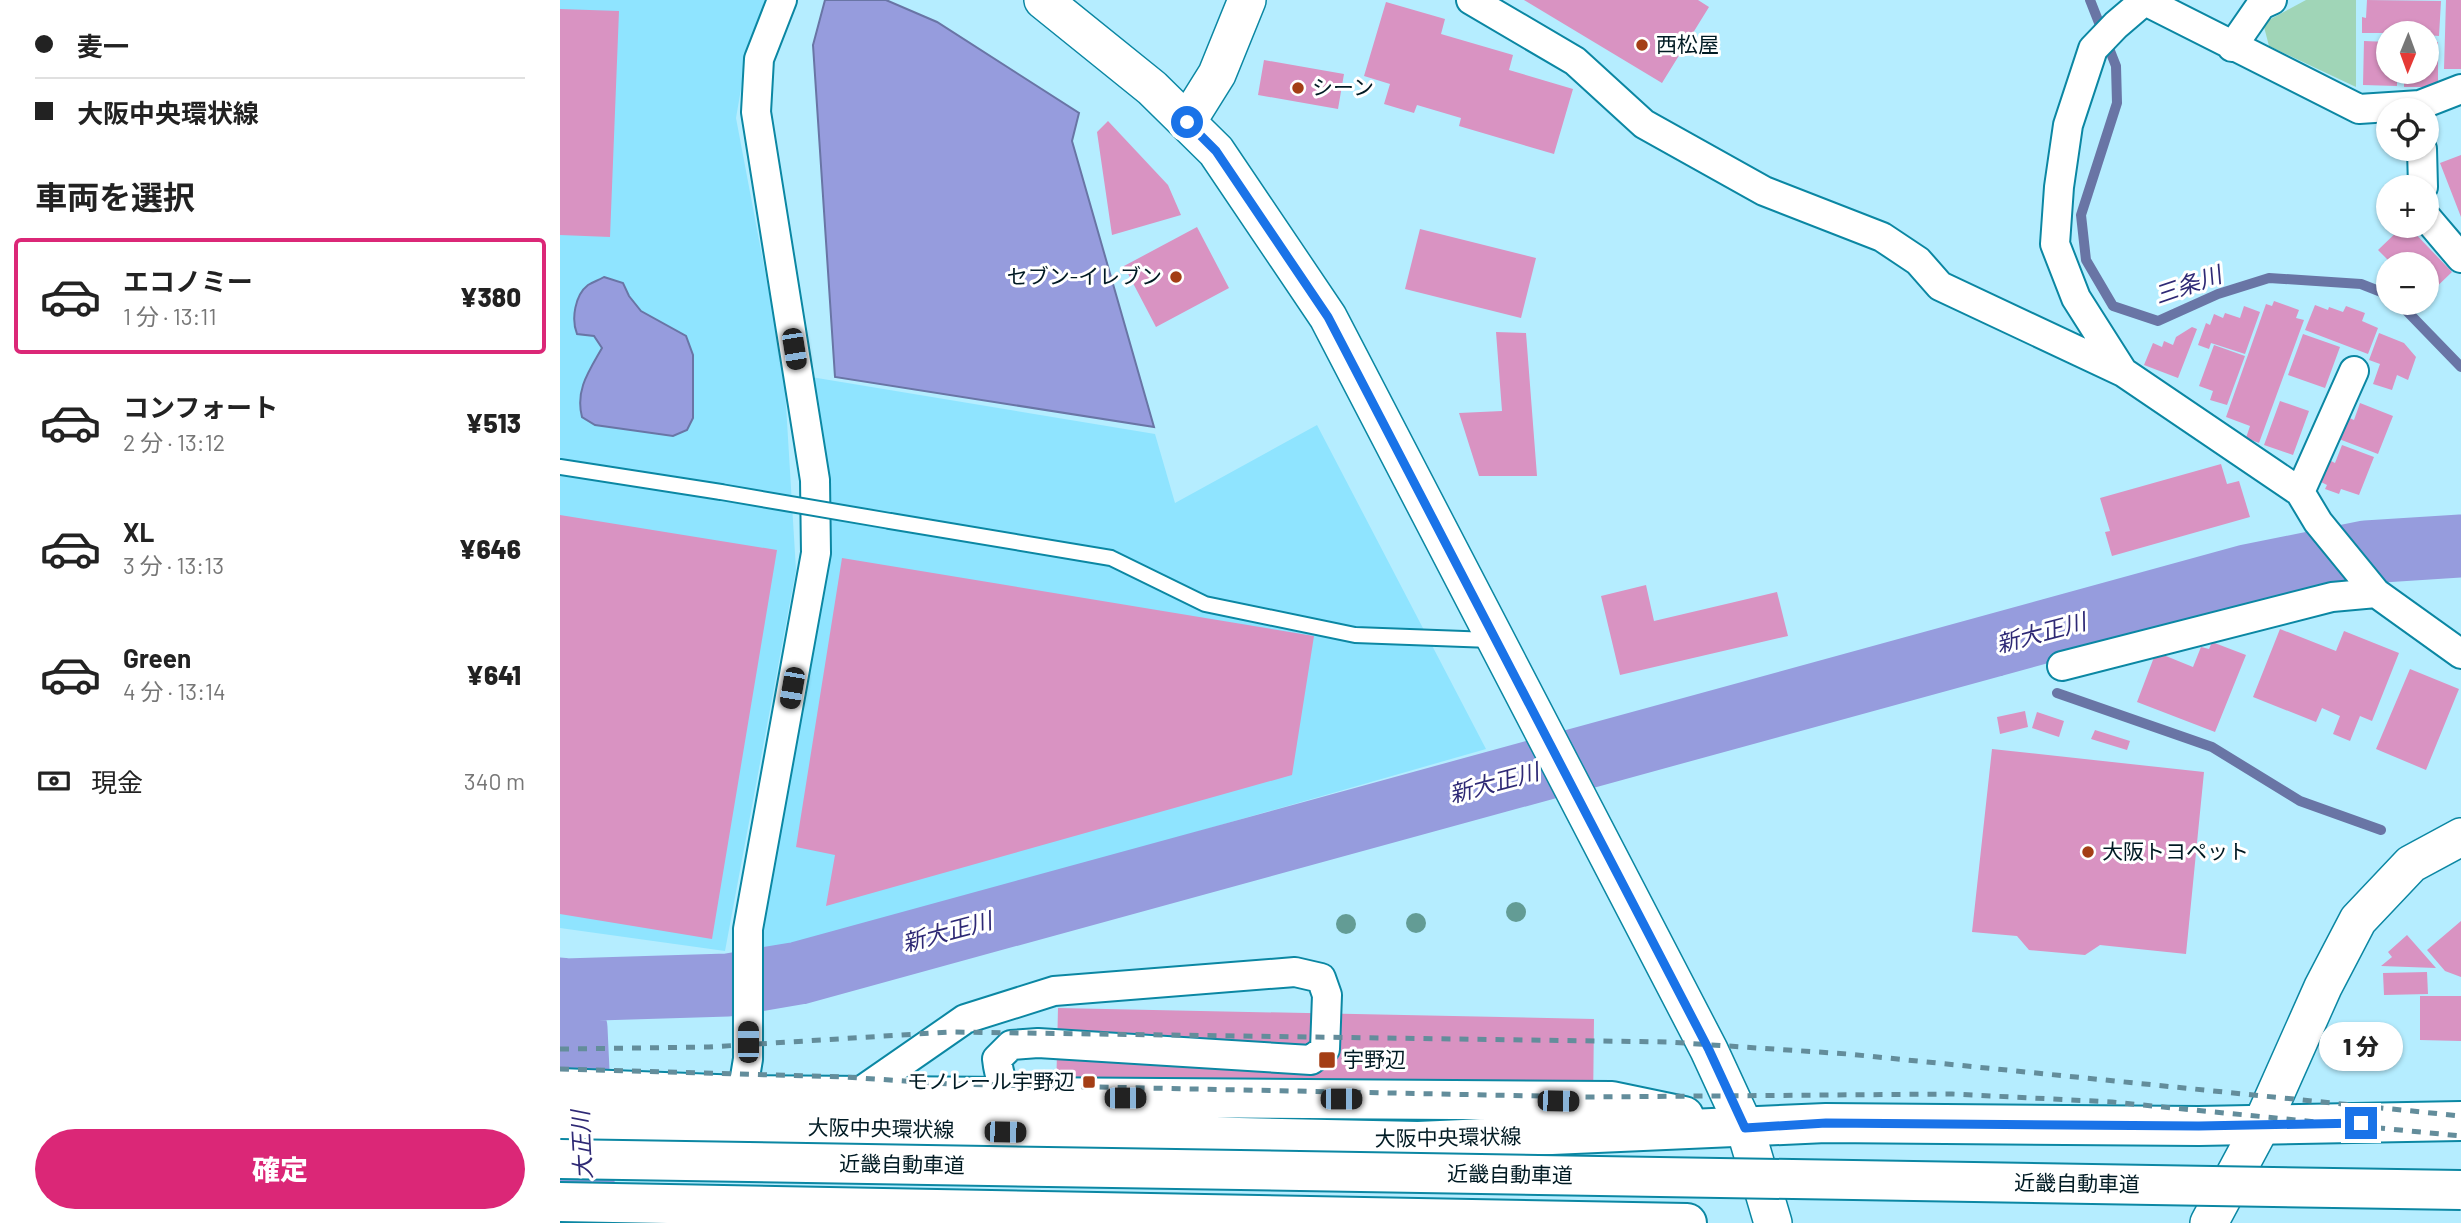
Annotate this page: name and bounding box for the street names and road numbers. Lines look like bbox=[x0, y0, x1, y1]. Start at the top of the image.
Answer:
street label: 大阪中央環状線 bbox=[807, 1114, 955, 1141]
street label: 大阪中央環状線 bbox=[1374, 1123, 1522, 1150]
street label: 近畿自動車道 bbox=[839, 1150, 965, 1177]
street label: 近畿自動車道 bbox=[1447, 1160, 1573, 1187]
street label: 近畿自動車道 bbox=[2014, 1169, 2140, 1196]

